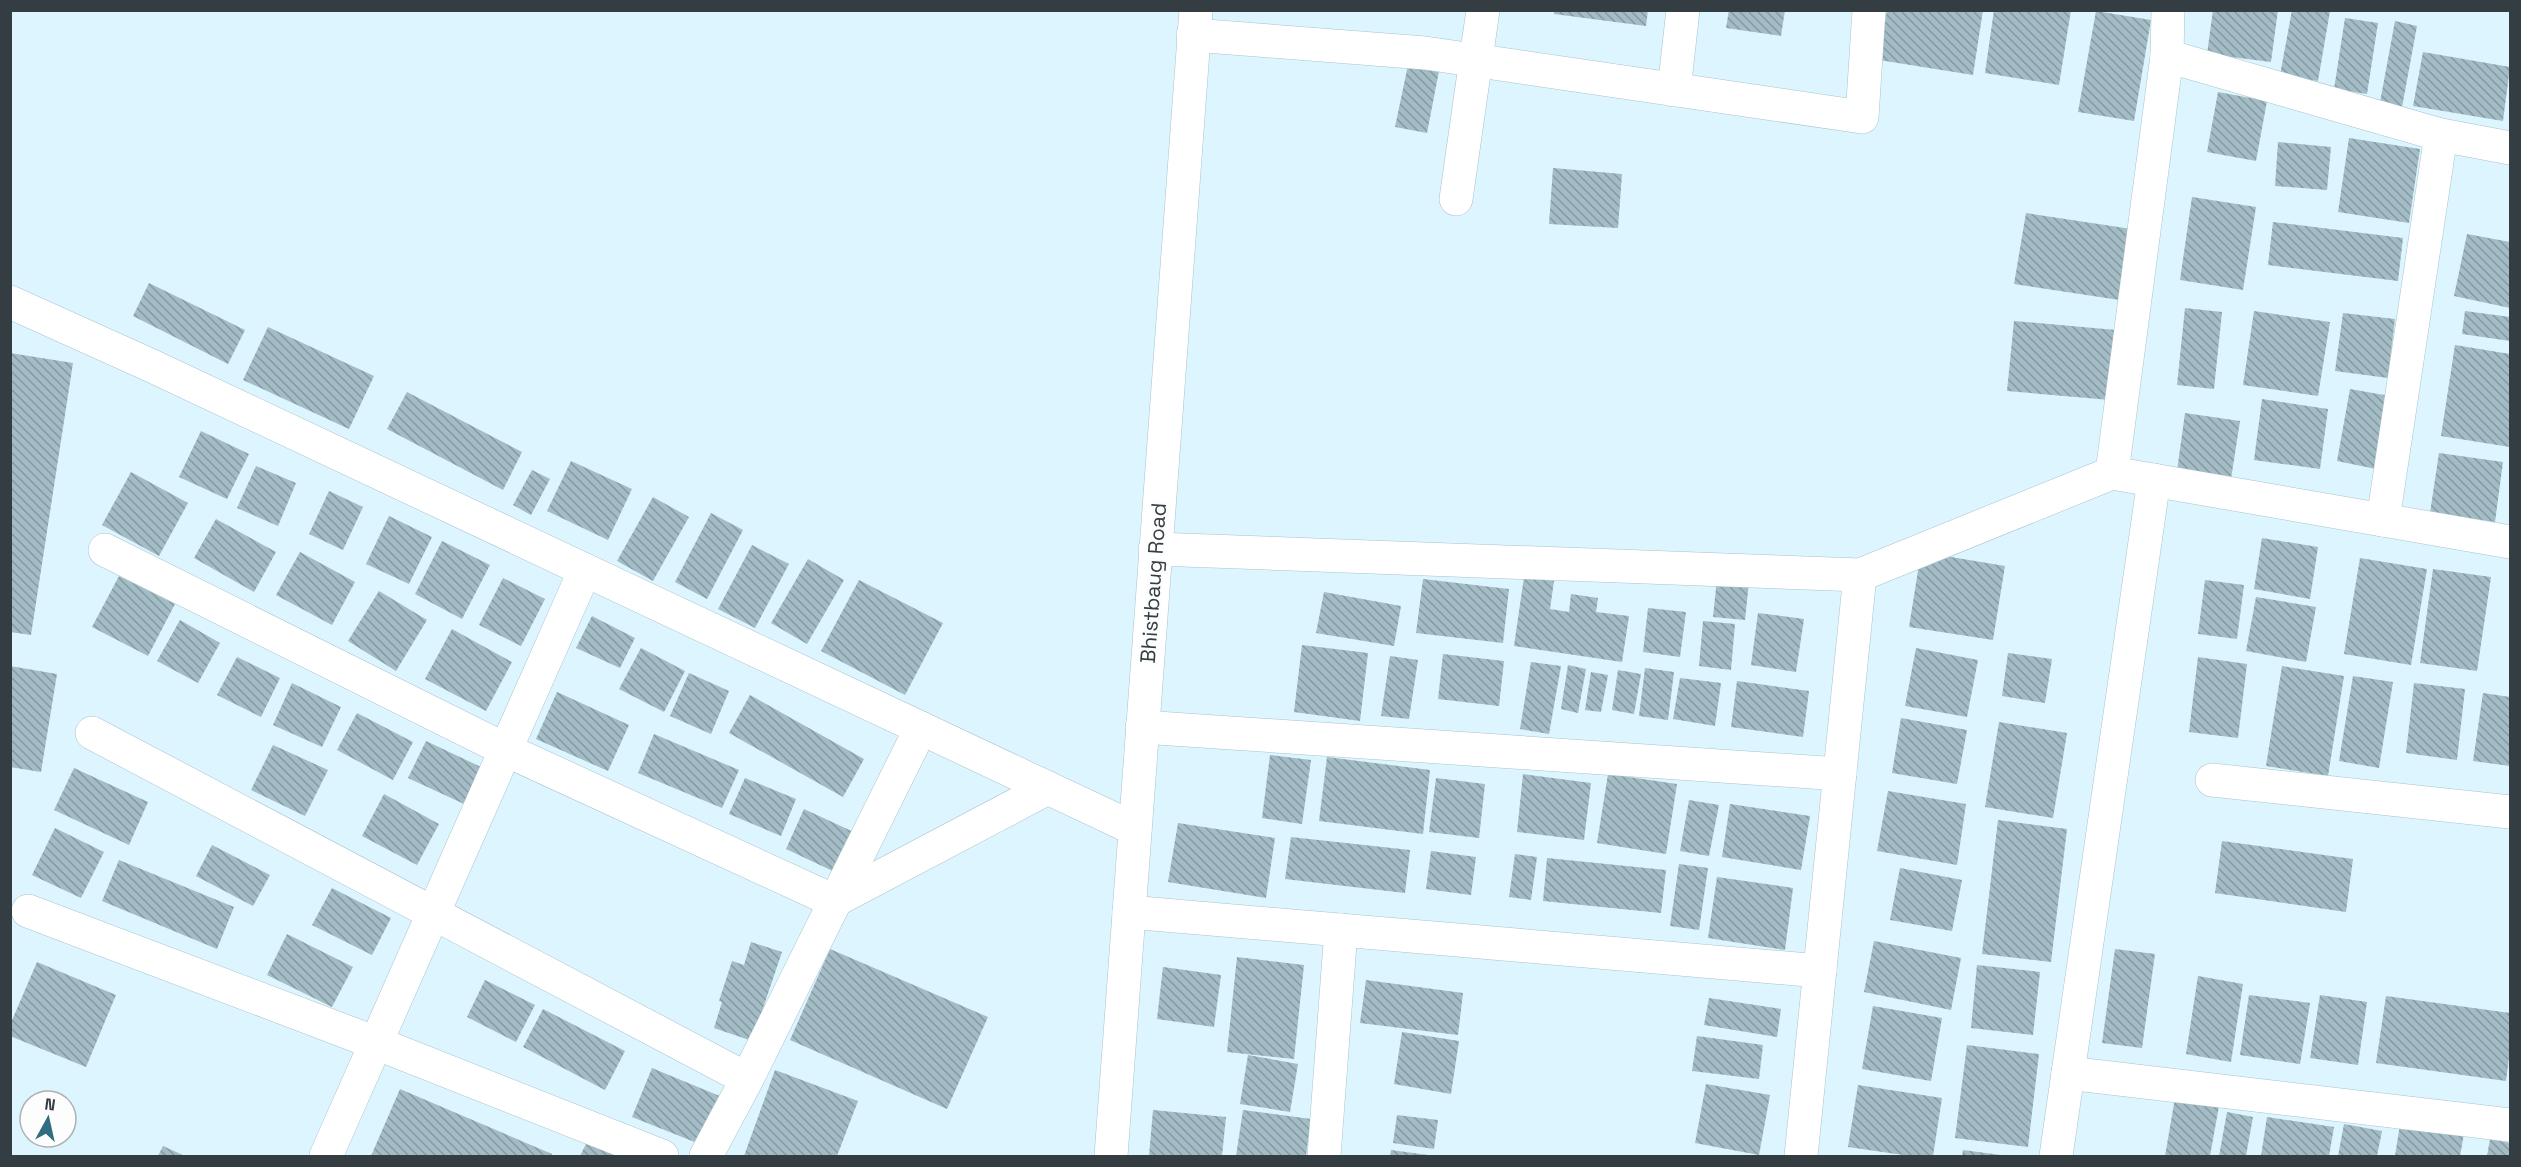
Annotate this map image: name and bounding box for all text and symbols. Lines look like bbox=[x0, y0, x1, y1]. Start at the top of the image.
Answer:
street label: Bhistbaug Road bbox=[1134, 502, 1172, 664]
north arrow bbox=[18, 1089, 78, 1149]
text: N bbox=[43, 1093, 57, 1116]

